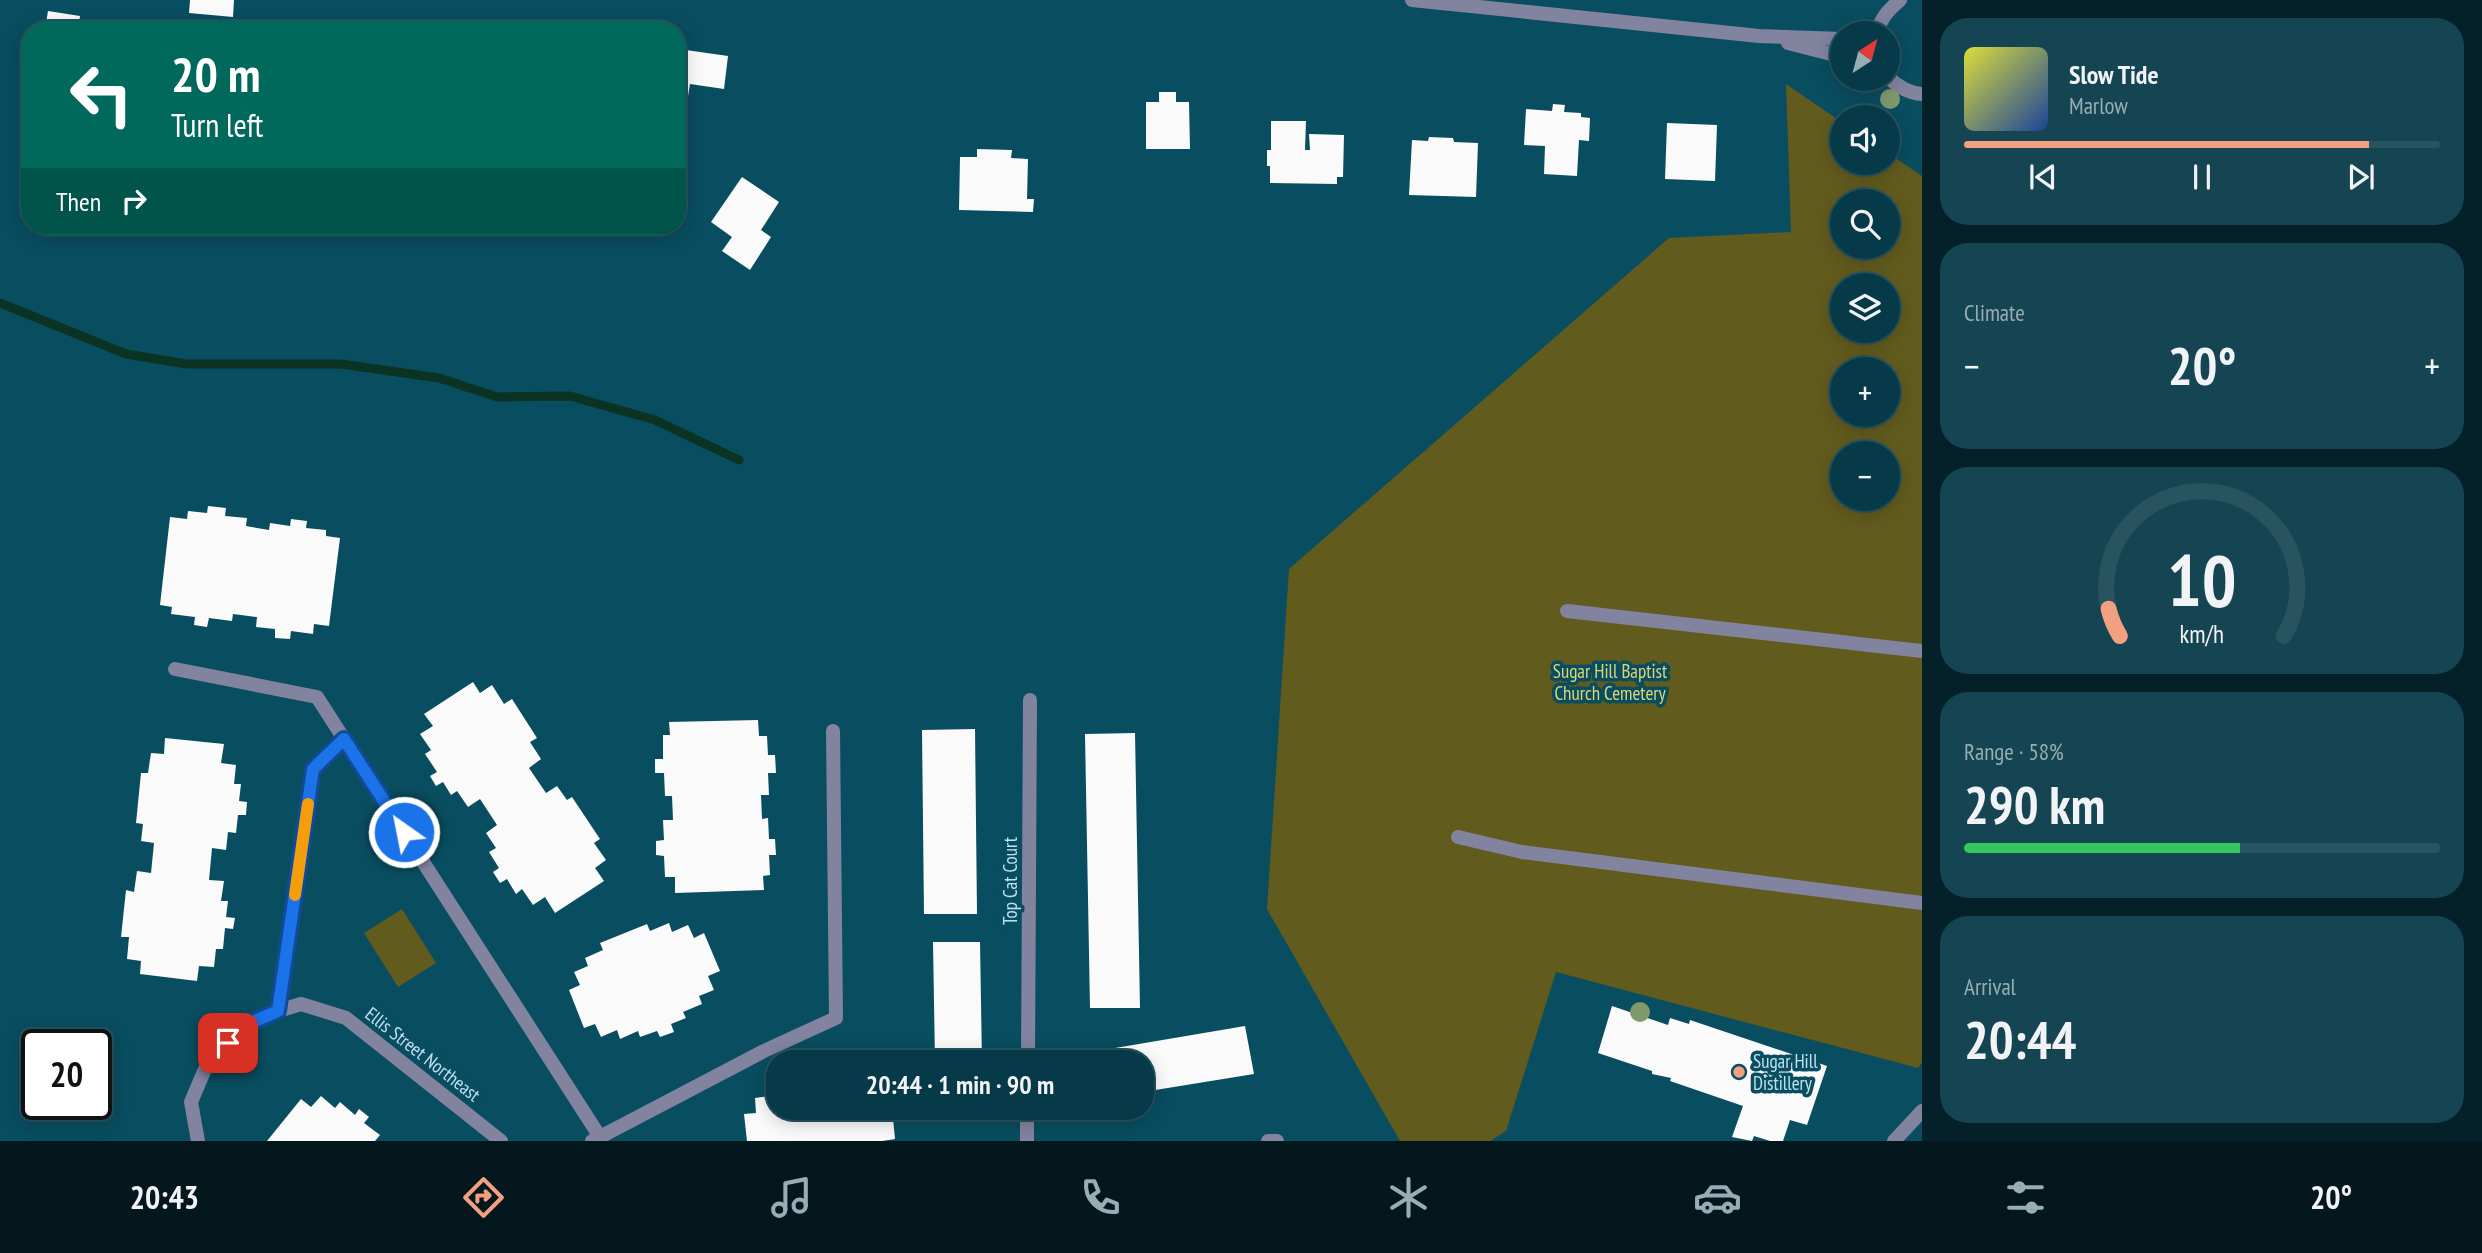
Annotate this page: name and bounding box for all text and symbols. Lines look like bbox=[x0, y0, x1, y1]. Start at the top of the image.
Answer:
north arrow bbox=[1830, 21, 1900, 91]
map controls bbox=[1830, 21, 1900, 511]
text: 20 m bbox=[171, 42, 260, 106]
icon: left bbox=[56, 49, 147, 140]
text: Slow Tide bbox=[2069, 58, 2159, 91]
text: Marlow bbox=[2069, 91, 2128, 120]
text: Turn left bbox=[171, 104, 263, 146]
button: sound bbox=[1830, 105, 1900, 175]
icon: previous bbox=[2024, 158, 2062, 196]
icon: pause bbox=[2183, 158, 2221, 196]
icon: next bbox=[2342, 158, 2380, 196]
icon: right bbox=[115, 182, 153, 220]
text: Then bbox=[56, 185, 101, 218]
button: search bbox=[1830, 189, 1900, 259]
button: layers bbox=[1830, 273, 1900, 343]
text: Climate bbox=[1964, 298, 2025, 327]
text: 20° bbox=[2168, 332, 2236, 399]
text: − bbox=[1964, 341, 1980, 390]
text: + bbox=[2424, 341, 2440, 390]
button: + bbox=[1830, 357, 1900, 427]
button: − bbox=[1830, 441, 1900, 511]
text: 10 bbox=[2167, 533, 2237, 627]
text: km/h bbox=[2180, 618, 2224, 650]
park label: Sugar Hill Baptist Church Cemetery bbox=[1553, 659, 1668, 705]
text: Range · 58% bbox=[1964, 737, 2064, 766]
text: 290 km bbox=[1964, 771, 2105, 838]
position arrow bbox=[367, 795, 441, 869]
street label: Top Cat Court bbox=[998, 836, 1022, 925]
text: Arrival bbox=[1964, 972, 2016, 1001]
street label: Ellis Street Northeast bbox=[361, 1002, 486, 1107]
text: 20:44 bbox=[1964, 1006, 2076, 1073]
pin bbox=[198, 1013, 258, 1073]
icon: arrive bbox=[209, 1024, 247, 1062]
speed limit sign: 20 bbox=[21, 1029, 112, 1120]
place label: Sugar Hill Distillery bbox=[1753, 1049, 1818, 1095]
marker: Sugar Hill Distillery bbox=[1731, 1064, 1747, 1080]
text: 20:44 · 1 min · 90 m bbox=[866, 1068, 1054, 1101]
icon: directions bbox=[459, 1173, 508, 1222]
icon: music bbox=[767, 1173, 816, 1222]
icon: phone bbox=[1076, 1173, 1125, 1222]
icon: climate bbox=[1384, 1173, 1433, 1222]
icon: car bbox=[1693, 1173, 1742, 1222]
icon: filters bbox=[2001, 1173, 2050, 1222]
text: 20:43 bbox=[130, 1176, 199, 1218]
text: 20° bbox=[2310, 1176, 2352, 1218]

